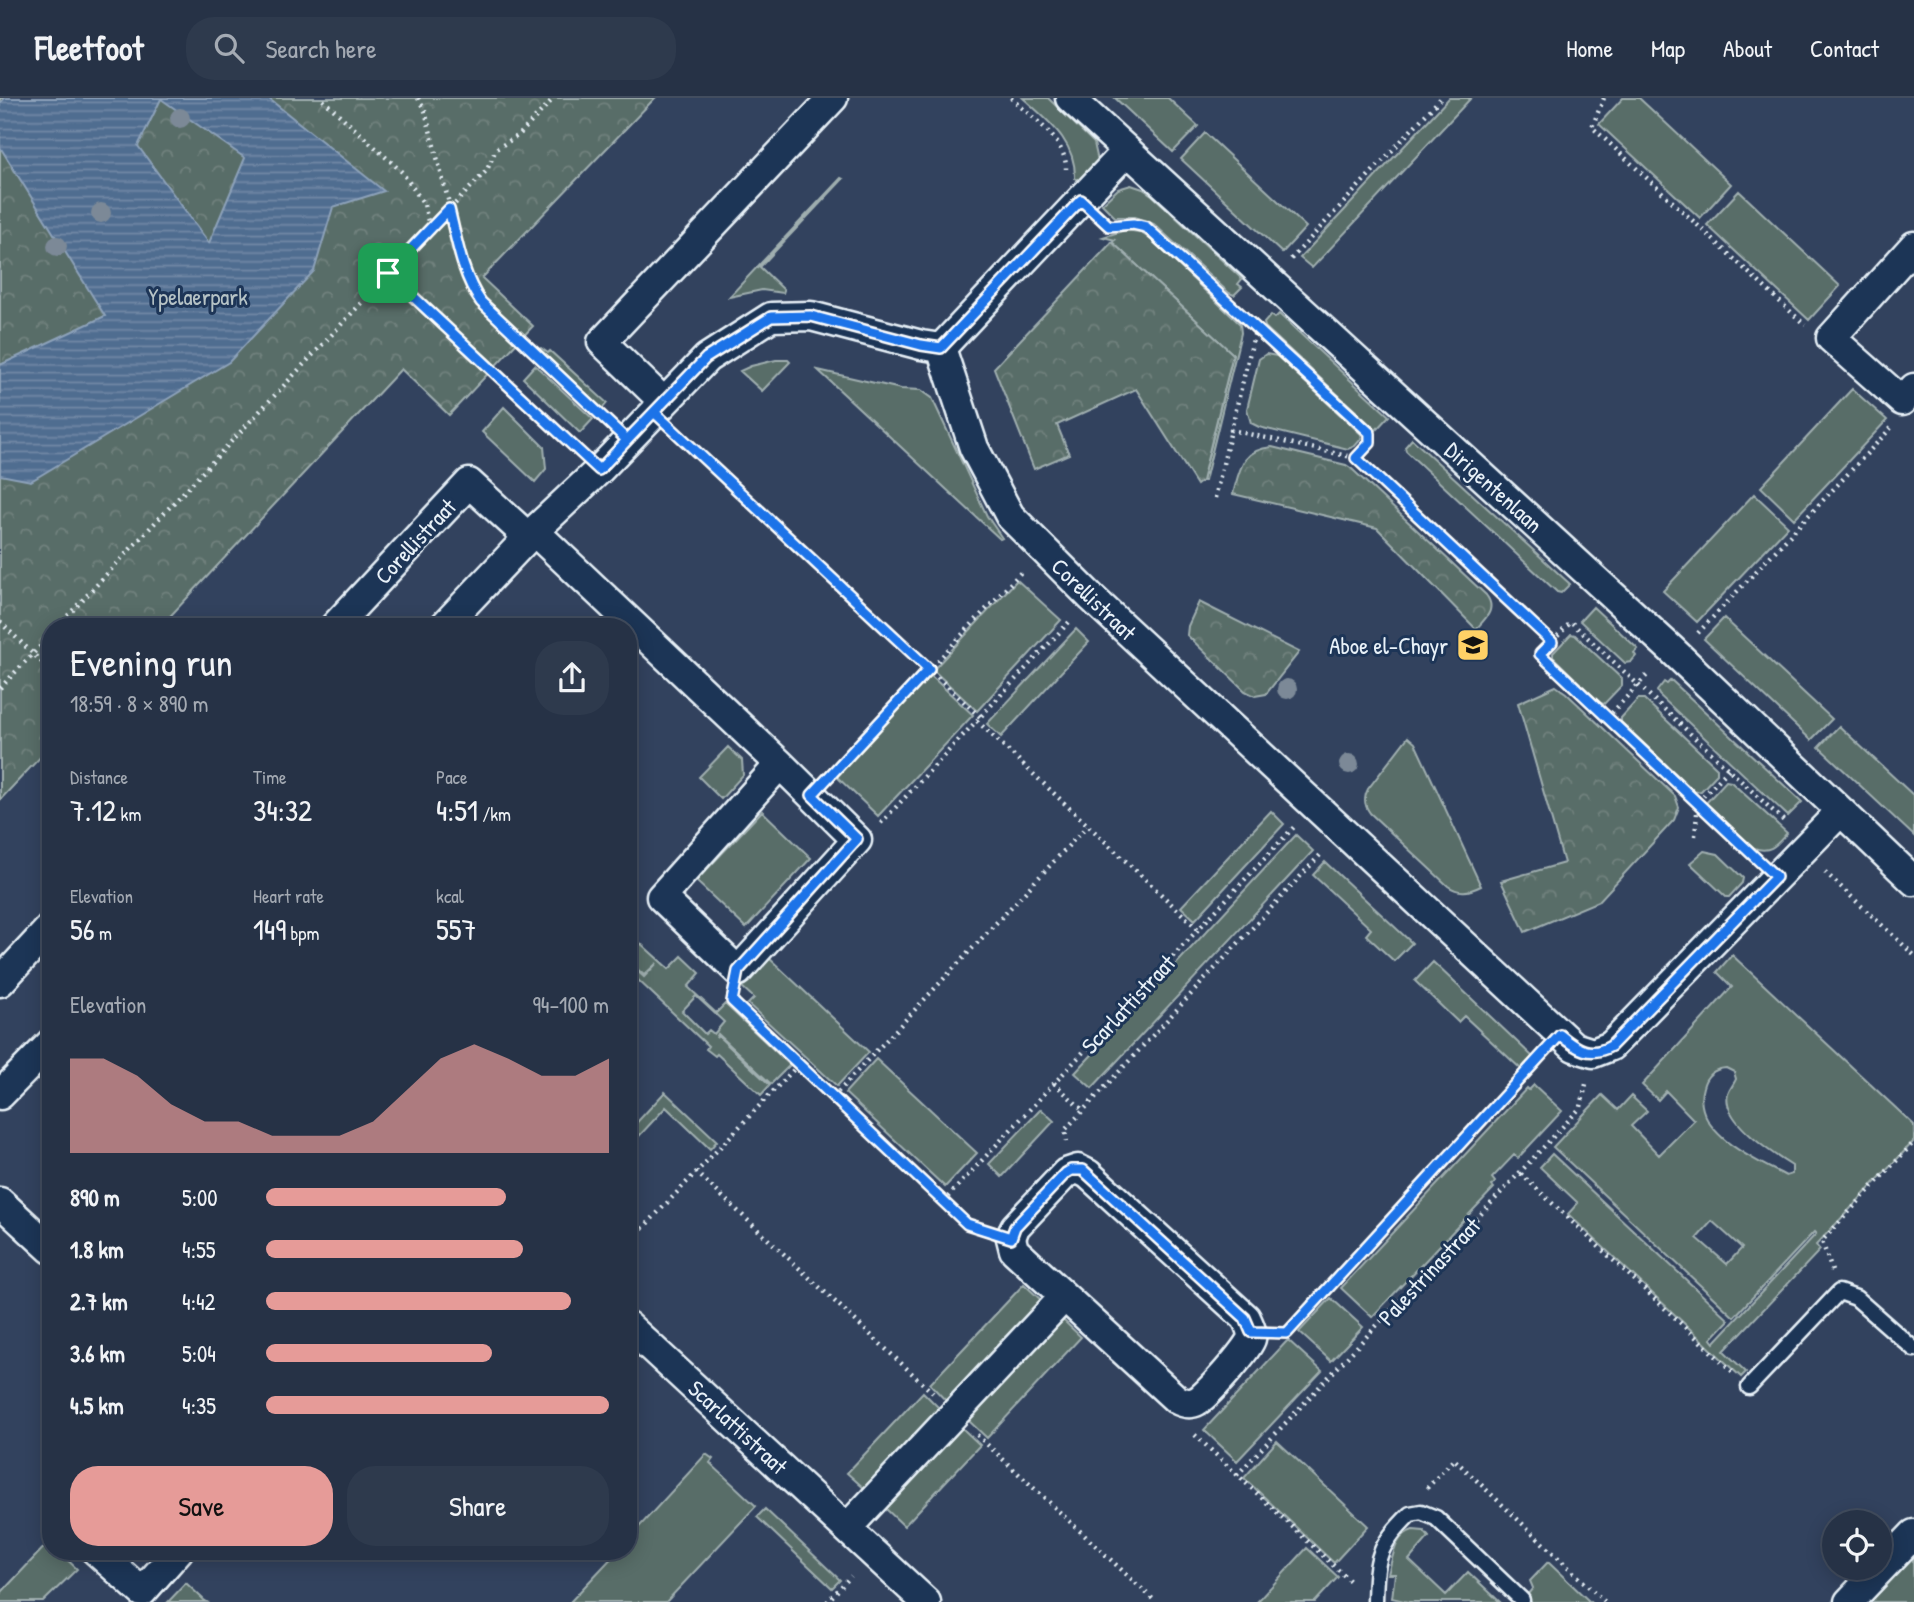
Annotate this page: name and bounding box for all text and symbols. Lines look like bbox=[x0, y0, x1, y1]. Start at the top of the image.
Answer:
search box bbox=[186, 17, 676, 80]
text: Fleetfoot bbox=[35, 26, 144, 70]
icon: search bbox=[210, 29, 248, 67]
text: Search here bbox=[266, 31, 377, 66]
text: Home bbox=[1566, 32, 1613, 64]
text: Map bbox=[1651, 32, 1685, 64]
text: About bbox=[1723, 32, 1772, 64]
text: Contact bbox=[1810, 32, 1879, 64]
pin bbox=[358, 243, 418, 303]
icon: arrive bbox=[369, 254, 407, 292]
park label: Ypelaerpark bbox=[148, 281, 248, 312]
street label: Dirigentenlaan bbox=[1438, 435, 1550, 539]
street label: Corellistraat bbox=[367, 491, 463, 591]
street label: Corellistraat bbox=[1045, 551, 1144, 648]
school or university icon: Aboe el-Chayr bbox=[1454, 626, 1492, 664]
place label: Aboe el-Chayr bbox=[1329, 630, 1448, 661]
text: Evening run bbox=[70, 636, 233, 688]
button: share bbox=[535, 641, 609, 715]
text: 18:59 · 8 × 890 m bbox=[70, 688, 208, 719]
text: Distance bbox=[70, 764, 128, 790]
text: Time bbox=[253, 764, 287, 790]
text: Pace bbox=[436, 764, 468, 790]
text: 7.12 bbox=[70, 790, 116, 830]
text: 34:32 bbox=[253, 790, 312, 830]
text: 4:51 bbox=[436, 790, 478, 830]
text: km bbox=[116, 801, 141, 827]
text: /km bbox=[478, 801, 511, 827]
text: Elevation bbox=[70, 883, 133, 909]
text: Heart rate bbox=[253, 883, 324, 909]
text: kcal bbox=[436, 883, 464, 909]
text: 56 bbox=[70, 909, 95, 949]
text: 149 bbox=[253, 909, 286, 949]
text: 557 bbox=[436, 909, 476, 949]
text: m bbox=[95, 920, 112, 946]
text: bpm bbox=[286, 920, 319, 946]
street label: Scarlattistraat bbox=[1074, 947, 1183, 1060]
text: Elevation bbox=[70, 989, 146, 1020]
text: 94–100 m bbox=[532, 989, 609, 1020]
text: 890 m bbox=[70, 1182, 120, 1213]
text: 5:00 bbox=[182, 1182, 218, 1213]
street label: Palestrinastraat bbox=[1371, 1210, 1488, 1332]
text: 1.8 km bbox=[70, 1234, 124, 1265]
text: 4:55 bbox=[182, 1234, 215, 1265]
text: 2.7 km bbox=[70, 1286, 128, 1317]
text: 4:42 bbox=[182, 1286, 215, 1317]
text: 3.6 km bbox=[70, 1338, 125, 1369]
text: 5:04 bbox=[182, 1338, 216, 1369]
street label: Scarlattistraat bbox=[682, 1373, 795, 1482]
text: 4.5 km bbox=[70, 1390, 124, 1421]
text: 4:35 bbox=[182, 1390, 216, 1421]
button: Save bbox=[70, 1466, 333, 1546]
button: Share bbox=[347, 1466, 609, 1546]
map controls bbox=[1822, 1510, 1892, 1580]
button: locate bbox=[1822, 1510, 1892, 1580]

